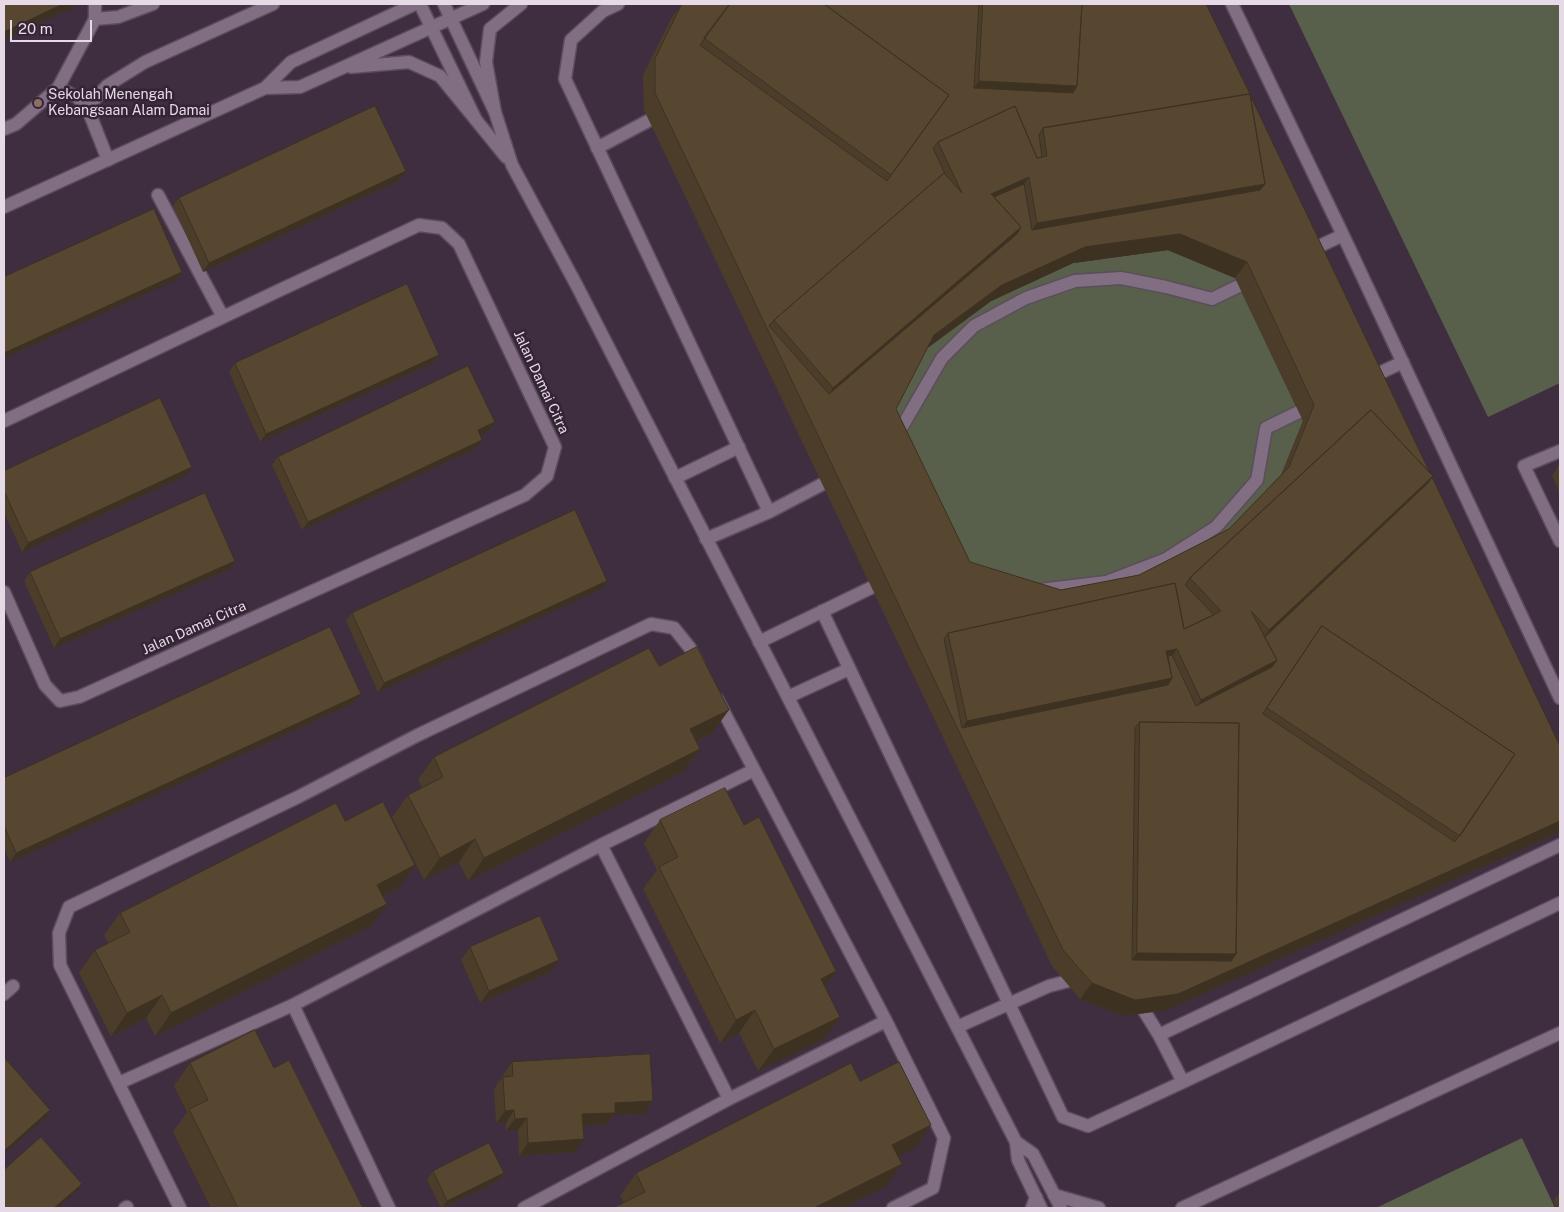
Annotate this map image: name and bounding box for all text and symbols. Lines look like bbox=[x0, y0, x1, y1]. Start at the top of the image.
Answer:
scale bar bbox=[12, 10, 95, 42]
text: 20 m bbox=[18, 20, 53, 37]
place label: Sekolah Menengah Kebangsaan Alam Damai bbox=[48, 87, 210, 120]
marker: Sekolah Menengah Kebangsaan Alam Damai bbox=[32, 97, 44, 109]
street label: Jalan Damai Citra bbox=[510, 328, 572, 436]
street label: Jalan Damai Citra bbox=[139, 598, 249, 658]

